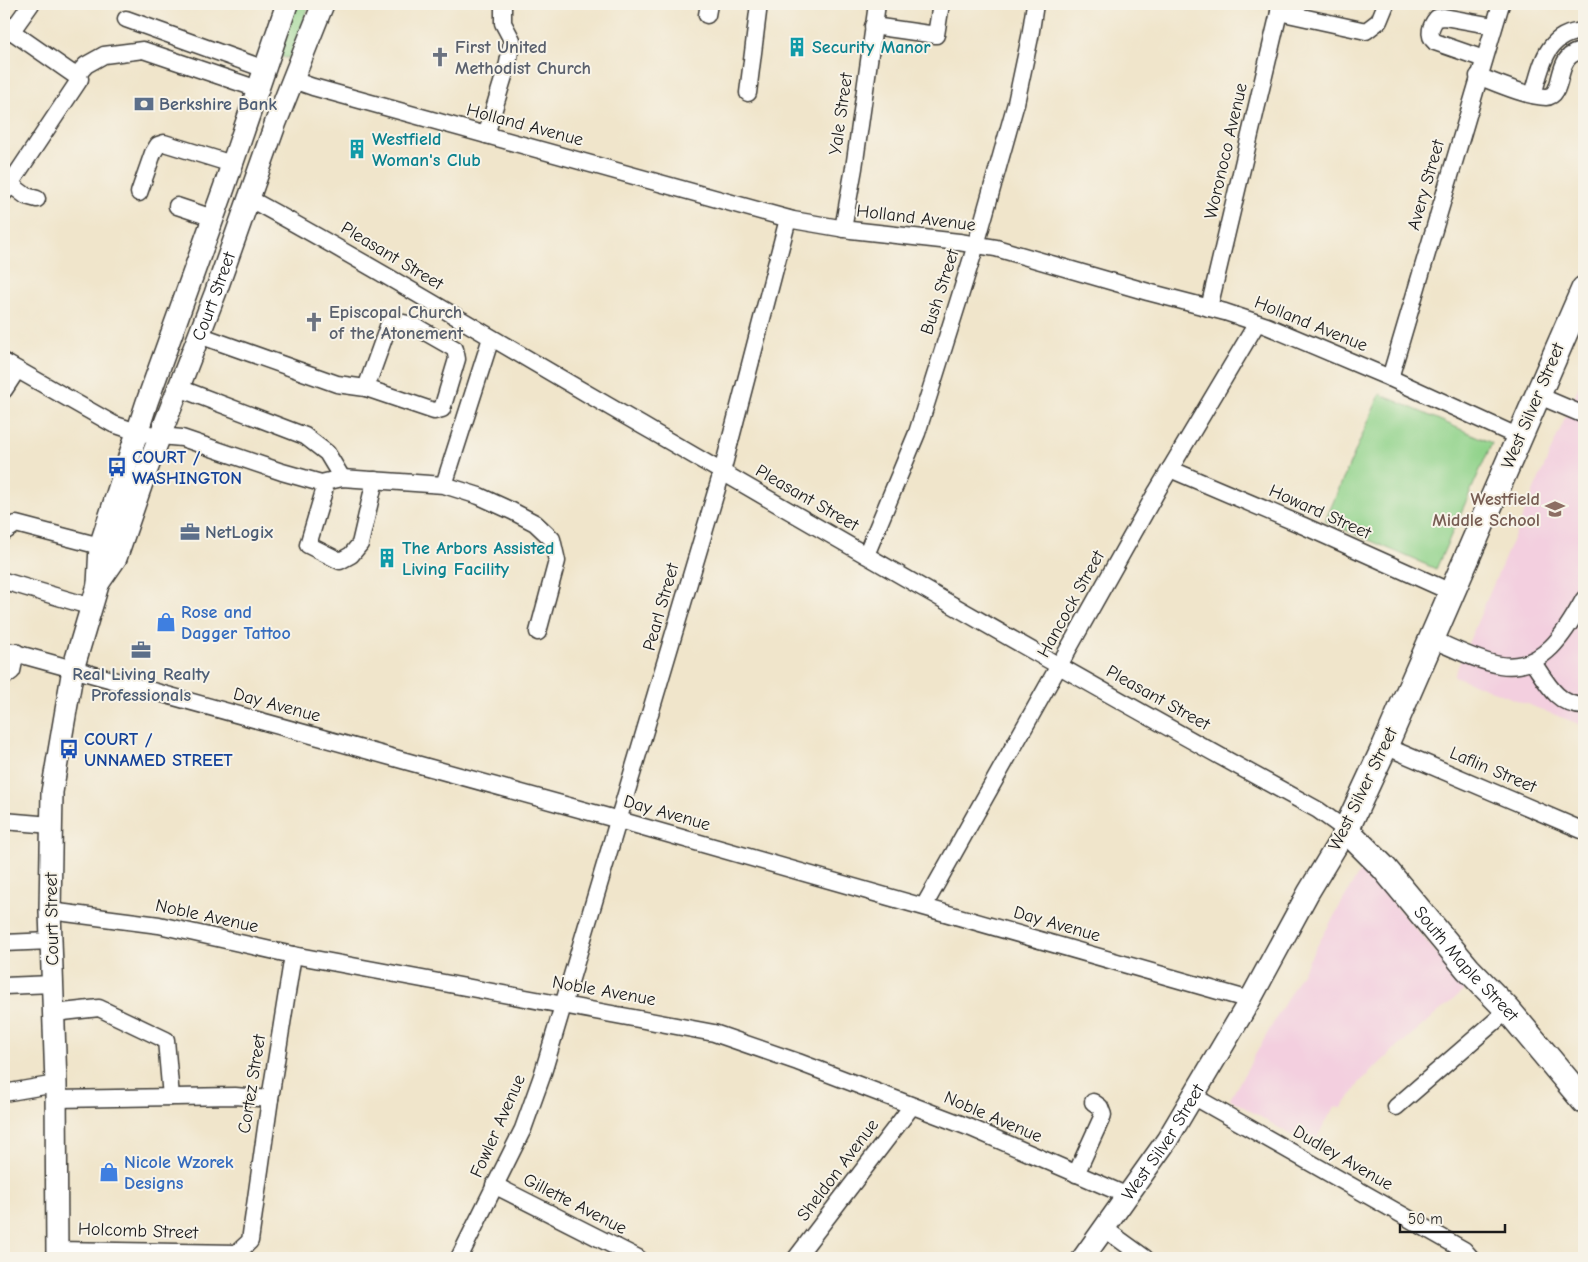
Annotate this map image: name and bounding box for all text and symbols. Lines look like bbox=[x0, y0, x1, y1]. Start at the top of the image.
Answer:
building icon: Security Manor bbox=[786, 36, 808, 58]
place label: First United Methodist Church bbox=[455, 37, 591, 79]
place label: Security Manor bbox=[812, 37, 931, 58]
church icon: First United Methodist Church bbox=[429, 46, 451, 68]
street label: Yale Street bbox=[825, 71, 857, 157]
street label: Woronoco Avenue bbox=[1200, 81, 1252, 221]
bank icon: Berkshire Bank bbox=[133, 93, 155, 115]
place label: Berkshire Bank bbox=[159, 94, 277, 115]
street label: Holland Avenue bbox=[464, 99, 586, 151]
place label: Westfield Woman's Club bbox=[372, 129, 481, 171]
street label: Avery Street bbox=[1403, 137, 1449, 233]
building icon: Westfield Woman's Club bbox=[346, 138, 368, 160]
street label: Holland Avenue bbox=[855, 200, 977, 236]
street label: Pleasant Street bbox=[337, 217, 448, 295]
street label: Bush Street bbox=[916, 246, 964, 337]
street label: Court Street bbox=[187, 248, 240, 344]
street label: Holland Avenue bbox=[1251, 292, 1371, 356]
place label: Episcopal Church of the Atonement bbox=[329, 302, 464, 344]
church icon: Episcopal Church of the Atonement bbox=[303, 311, 325, 333]
street label: West Silver Street bbox=[1497, 339, 1569, 472]
place label: COURT / WASHINGTON bbox=[132, 447, 242, 489]
bus stop icon: COURT / WASHINGTON bbox=[106, 456, 128, 478]
street label: Pleasant Street bbox=[752, 460, 863, 536]
street label: Howard Street bbox=[1266, 480, 1375, 544]
place label: Westfield Middle School bbox=[1432, 489, 1540, 531]
school or university icon: Westfield Middle School bbox=[1544, 498, 1566, 520]
office icon: NetLogix bbox=[179, 521, 201, 543]
place label: NetLogix bbox=[205, 522, 273, 543]
place label: The Arbors Assisted Living Facility bbox=[402, 538, 554, 580]
street label: Hancock Street bbox=[1033, 546, 1109, 661]
building icon: The Arbors Assisted Living Facility bbox=[376, 547, 398, 569]
street label: Pearl Street bbox=[639, 560, 684, 653]
place label: Rose and Dagger Tattoo bbox=[181, 602, 291, 644]
shop icon: Rose and Dagger Tattoo bbox=[155, 611, 177, 633]
office icon: Real Living Realty Professionals bbox=[130, 639, 152, 661]
street label: Pleasant Street bbox=[1103, 661, 1214, 736]
place label: Real Living Realty Professionals bbox=[72, 664, 211, 706]
street label: Day Avenue bbox=[231, 683, 323, 727]
street label: West Silver Street bbox=[1324, 723, 1402, 854]
place label: COURT / UNNAMED STREET bbox=[84, 729, 233, 771]
bus stop icon: COURT / UNNAMED STREET bbox=[58, 738, 80, 760]
street label: Laflin Street bbox=[1447, 742, 1540, 798]
street label: Day Avenue bbox=[621, 791, 713, 835]
street label: Court Street bbox=[41, 871, 63, 966]
street label: Noble Avenue bbox=[154, 895, 260, 937]
street label: Day Avenue bbox=[1011, 902, 1103, 946]
street label: South Maple Street bbox=[1409, 902, 1524, 1026]
street label: Noble Avenue bbox=[551, 972, 657, 1010]
street label: Cortez Street bbox=[234, 1032, 270, 1135]
street label: Fowler Avenue bbox=[466, 1071, 530, 1181]
street label: West Silver Street bbox=[1117, 1079, 1209, 1204]
street label: Noble Avenue bbox=[941, 1087, 1045, 1147]
street label: Sheldon Avenue bbox=[793, 1115, 883, 1225]
street label: Dudley Avenue bbox=[1289, 1121, 1397, 1195]
place label: Nicole Wzorek Designs bbox=[124, 1152, 234, 1194]
shop icon: Nicole Wzorek Designs bbox=[98, 1161, 120, 1183]
street label: Gillette Avenue bbox=[520, 1169, 630, 1239]
scale bar bbox=[1400, 1202, 1506, 1234]
text: 50 m bbox=[1408, 1210, 1443, 1228]
street label: Holcomb Street bbox=[78, 1218, 199, 1244]

